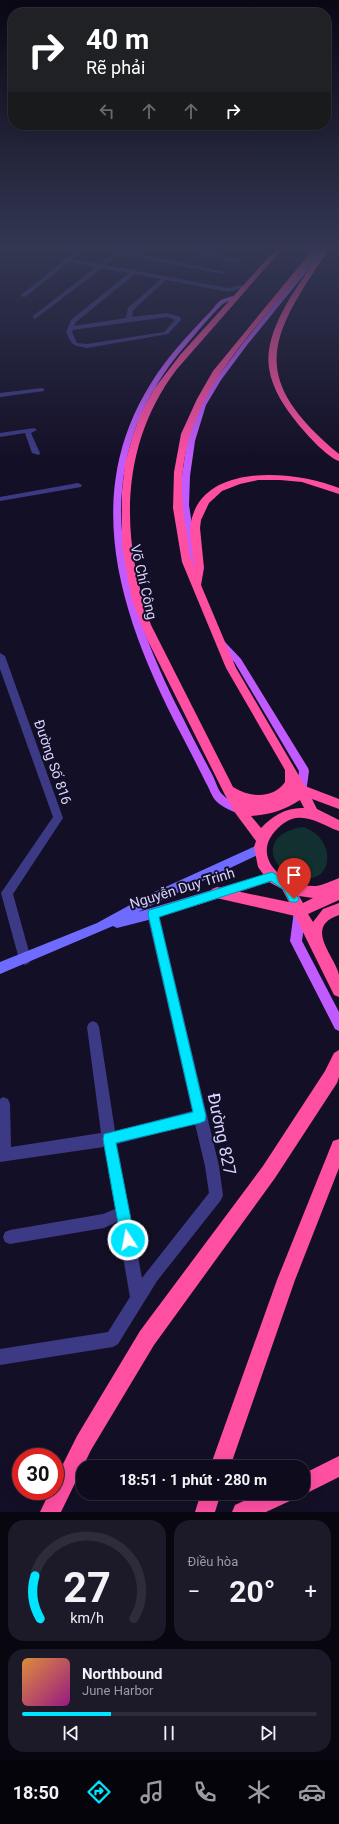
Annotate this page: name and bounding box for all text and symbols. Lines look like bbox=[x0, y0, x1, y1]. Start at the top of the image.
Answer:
text: 40 m bbox=[86, 23, 149, 56]
icon: right bbox=[20, 24, 72, 76]
text: Rẽ phải bbox=[86, 57, 145, 78]
icon: left bbox=[96, 100, 118, 122]
icon: ahead bbox=[138, 100, 160, 122]
icon: ahead bbox=[180, 100, 202, 122]
icon: right bbox=[222, 100, 244, 122]
street label: Võ Chí Công bbox=[128, 543, 160, 621]
street label: Đường Số 816 bbox=[31, 718, 75, 807]
pin bbox=[277, 858, 311, 899]
street label: Nguyễn Duy Trinh bbox=[128, 864, 236, 912]
icon: arrive bbox=[283, 864, 305, 886]
street label: Đường 827 bbox=[204, 1091, 240, 1177]
position arrow bbox=[107, 1219, 149, 1261]
speed limit sign: 30 bbox=[12, 1448, 64, 1500]
text: 18:51 · 1 phút · 280 m bbox=[119, 1471, 267, 1489]
text: Điều hòa bbox=[188, 1554, 238, 1569]
text: 27 bbox=[63, 1562, 111, 1611]
text: 20° bbox=[229, 1574, 275, 1609]
text: − bbox=[188, 1579, 200, 1604]
text: + bbox=[305, 1579, 317, 1604]
text: km/h bbox=[70, 1609, 104, 1625]
text: Northbound bbox=[82, 1665, 163, 1683]
text: June Harbor bbox=[82, 1683, 154, 1698]
icon: previous bbox=[60, 1722, 82, 1744]
icon: pause bbox=[158, 1722, 180, 1744]
icon: next bbox=[257, 1722, 279, 1744]
icon: directions bbox=[85, 1778, 113, 1806]
icon: music bbox=[138, 1778, 166, 1806]
icon: phone bbox=[191, 1778, 219, 1806]
icon: climate bbox=[245, 1778, 273, 1806]
icon: car bbox=[298, 1778, 326, 1806]
text: 18:50 bbox=[13, 1782, 59, 1803]

